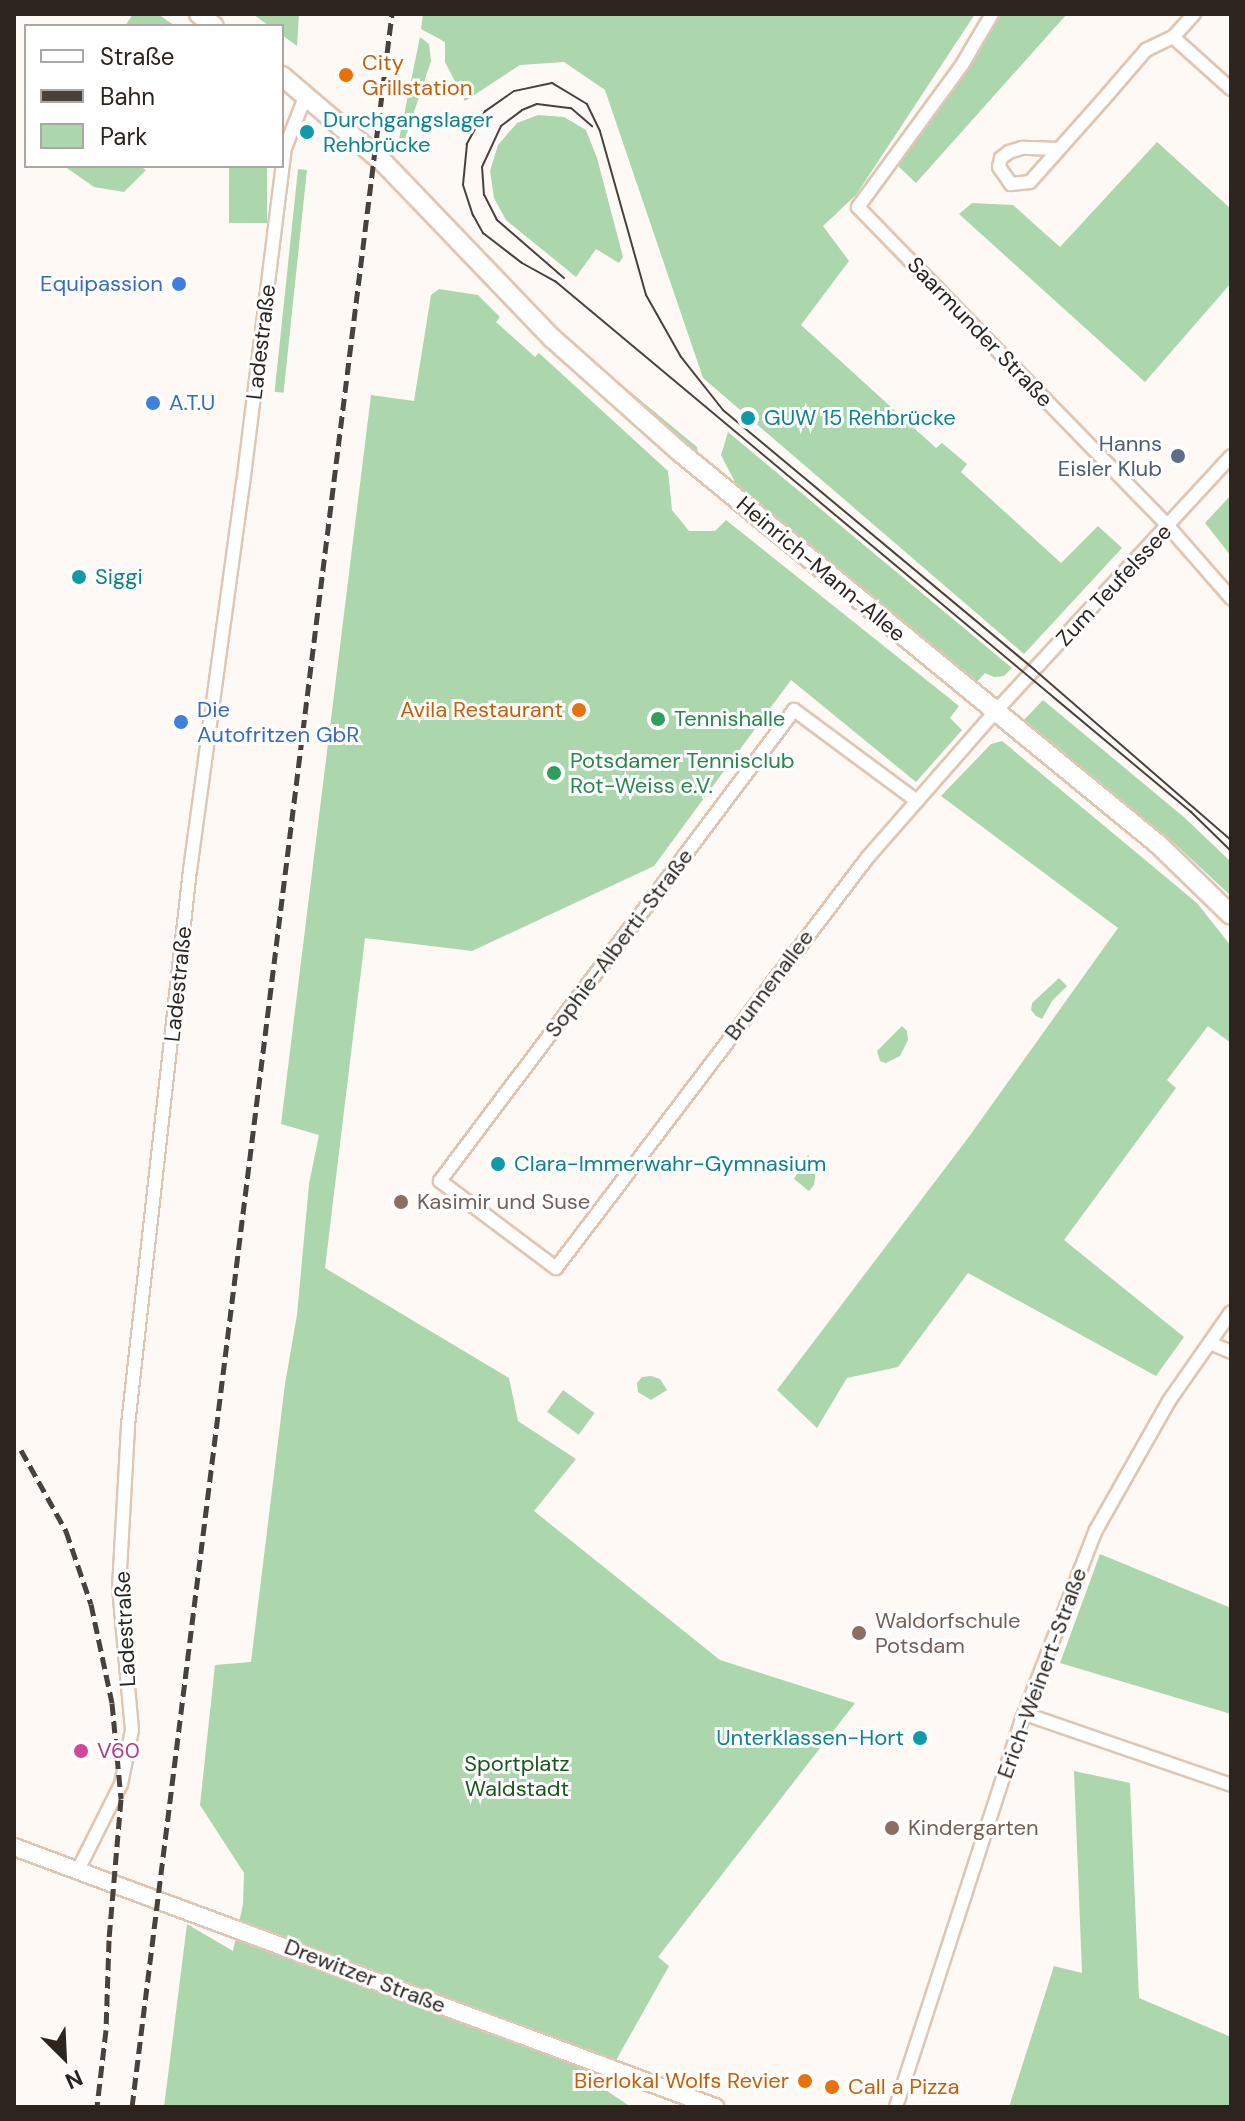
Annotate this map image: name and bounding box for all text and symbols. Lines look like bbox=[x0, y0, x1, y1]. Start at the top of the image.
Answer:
legend bbox=[24, 24, 284, 168]
text: Straße bbox=[100, 41, 174, 72]
place label: City Grillstation bbox=[362, 49, 472, 100]
marker: City Grillstation bbox=[337, 66, 355, 84]
text: Bahn bbox=[100, 81, 155, 112]
place label: Durchgangslager Rehbrücke bbox=[323, 106, 493, 158]
text: Park bbox=[100, 121, 147, 152]
marker: Durchgangslager Rehbrücke bbox=[298, 123, 316, 141]
street label: Saarmunder Straße bbox=[902, 252, 1058, 412]
place label: Equipassion bbox=[40, 271, 163, 297]
marker: Equipassion bbox=[170, 275, 188, 293]
street label: Ladestraße bbox=[241, 283, 281, 401]
place label: A.T.U bbox=[169, 390, 215, 416]
marker: A.T.U bbox=[144, 394, 162, 412]
place label: GUW 15 Rehbrücke bbox=[764, 405, 956, 431]
marker: GUW 15 Rehbrücke bbox=[739, 409, 757, 427]
place label: Hanns Eisler Klub bbox=[1058, 430, 1162, 482]
marker: Hanns Eisler Klub bbox=[1169, 447, 1187, 465]
street label: Heinrich-Mann-Allee bbox=[731, 491, 911, 647]
street label: Zum Teufelssee bbox=[1051, 519, 1177, 651]
place label: Siggi bbox=[95, 564, 143, 590]
marker: Siggi bbox=[70, 568, 88, 586]
place label: Die Autofritzen GbR bbox=[197, 696, 359, 748]
place label: Avila Restaurant bbox=[400, 697, 563, 723]
marker: Avila Restaurant bbox=[570, 701, 588, 719]
place label: Tennishalle bbox=[674, 706, 785, 732]
marker: Tennishalle bbox=[649, 710, 667, 728]
marker: Die Autofritzen GbR bbox=[172, 713, 190, 731]
place label: Potsdamer Tennisclub Rot-Weiss e.V. bbox=[570, 747, 795, 798]
marker: Potsdamer Tennisclub Rot-Weiss e.V. bbox=[545, 764, 563, 782]
street label: Sophie-Alberti-Straße bbox=[539, 844, 699, 1042]
street label: Ladestraße bbox=[159, 925, 197, 1043]
street label: Brunnenallee bbox=[719, 925, 819, 1045]
place label: Clara-Immerwahr-Gymnasium bbox=[514, 1151, 826, 1177]
marker: Clara-Immerwahr-Gymnasium bbox=[489, 1155, 507, 1173]
place label: Kasimir und Suse bbox=[417, 1189, 590, 1215]
marker: Kasimir und Suse bbox=[392, 1193, 410, 1211]
street label: Erich-Weinert-Straße bbox=[992, 1564, 1092, 1782]
street label: Ladestraße bbox=[109, 1570, 141, 1688]
place label: Waldorfschule Potsdam bbox=[875, 1607, 1020, 1658]
marker: Waldorfschule Potsdam bbox=[850, 1624, 868, 1642]
place label: Unterklassen-Hort bbox=[716, 1725, 904, 1751]
marker: Unterklassen-Hort bbox=[911, 1729, 929, 1747]
place label: V60 bbox=[97, 1738, 140, 1764]
marker: V60 bbox=[72, 1742, 90, 1760]
park label: Sportplatz Waldstadt bbox=[464, 1750, 570, 1802]
place label: Kindergarten bbox=[908, 1815, 1039, 1841]
marker: Kindergarten bbox=[883, 1819, 901, 1837]
street label: Drewitzer Straße bbox=[281, 1933, 449, 2019]
north arrow bbox=[24, 2017, 104, 2097]
text: N bbox=[61, 2063, 87, 2096]
place label: Bierlokal Wolfs Revier bbox=[574, 2068, 789, 2094]
marker: Bierlokal Wolfs Revier bbox=[796, 2072, 814, 2090]
place label: Call a Pizza bbox=[848, 2074, 959, 2100]
marker: Call a Pizza bbox=[823, 2078, 841, 2096]

